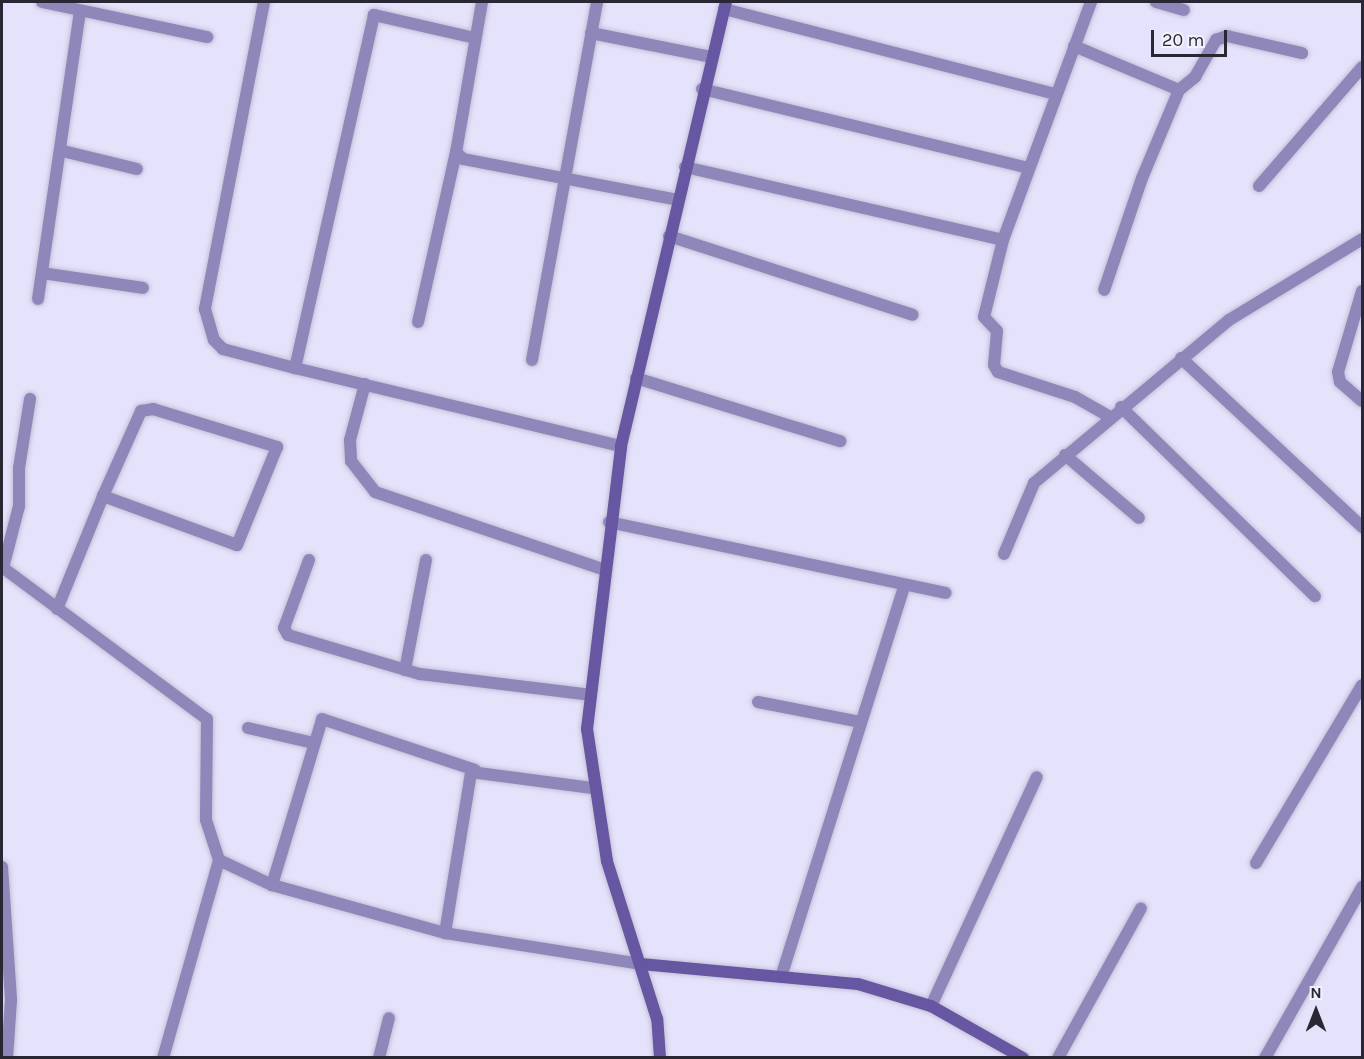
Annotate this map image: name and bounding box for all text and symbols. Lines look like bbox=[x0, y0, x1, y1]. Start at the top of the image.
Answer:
scale bar bbox=[1154, 18, 1230, 56]
text: 20 m bbox=[1162, 29, 1204, 51]
north arrow bbox=[1286, 981, 1346, 1041]
text: N bbox=[1310, 983, 1322, 1002]

